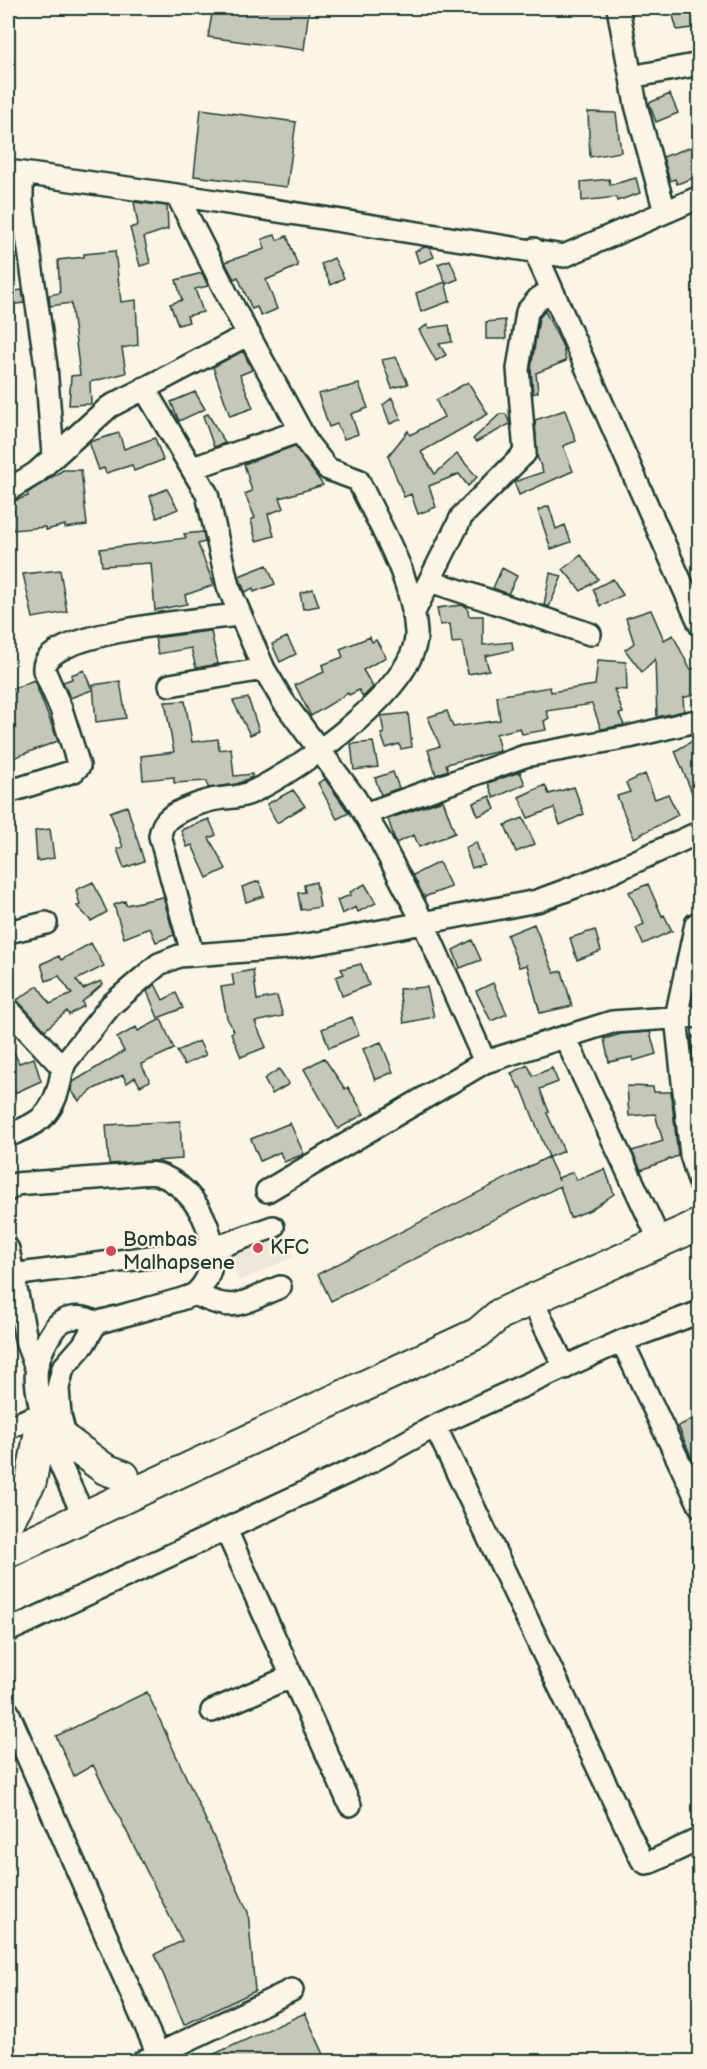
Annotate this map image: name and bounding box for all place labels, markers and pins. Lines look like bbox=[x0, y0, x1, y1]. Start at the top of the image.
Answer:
place label: Bombas Malhapsene bbox=[123, 1228, 235, 1275]
place label: KFC bbox=[270, 1236, 309, 1260]
marker: KFC bbox=[251, 1241, 265, 1255]
marker: Bombas Malhapsene bbox=[104, 1244, 118, 1258]

